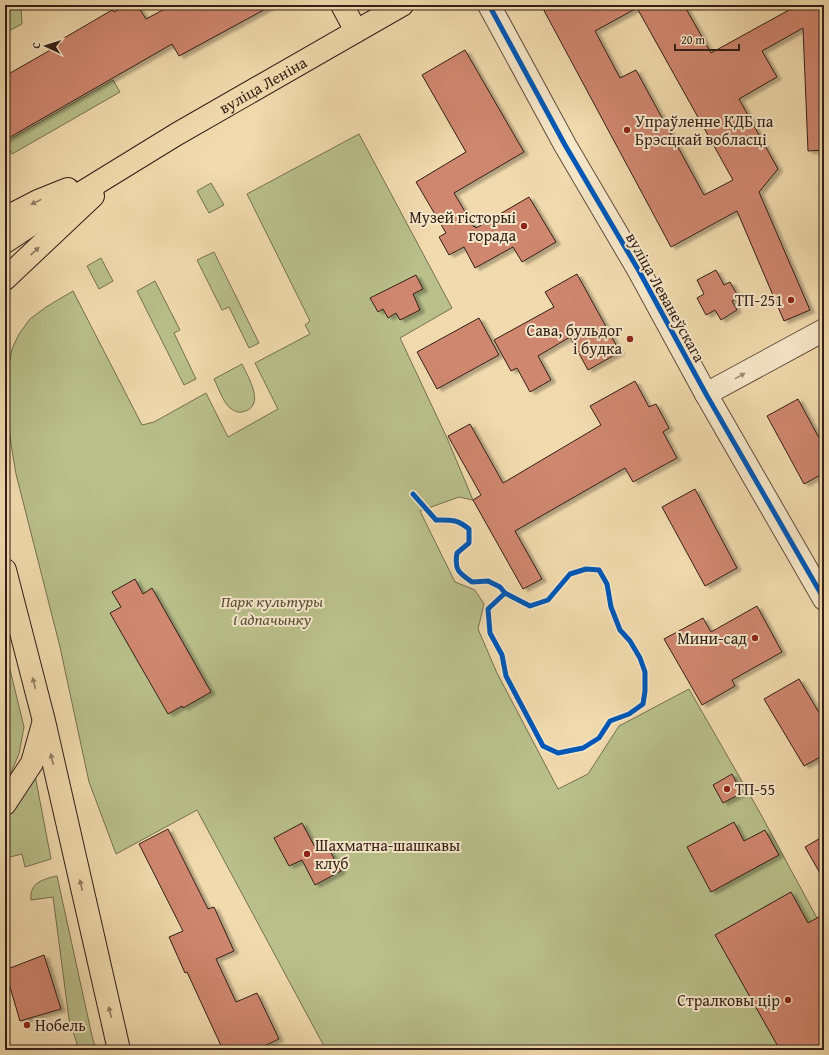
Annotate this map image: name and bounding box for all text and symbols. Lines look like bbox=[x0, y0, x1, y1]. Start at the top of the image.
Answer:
north arrow bbox=[26, 26, 66, 66]
scale bar bbox=[675, 26, 739, 52]
text: 20 m bbox=[681, 31, 705, 48]
text: С bbox=[28, 42, 44, 49]
street label: вуліца Леніна bbox=[214, 50, 312, 120]
place label: Упраўленне КДБ па Брэсцкай вобласці bbox=[635, 109, 774, 151]
marker: Упраўленне КДБ па Брэсцкай вобласці bbox=[622, 125, 632, 135]
one-way arrow bbox=[31, 199, 42, 205]
place label: Музей гісторыі горада bbox=[409, 205, 517, 247]
marker: Музей гісторыі горада bbox=[519, 221, 529, 231]
street label: вуліца Леванеўскага bbox=[620, 228, 712, 367]
one-way arrow bbox=[30, 246, 40, 256]
place label: ТП-251 bbox=[735, 288, 783, 312]
marker: ТП-251 bbox=[786, 295, 796, 305]
place label: Сава, бульдог і будка bbox=[527, 318, 622, 360]
marker: Сава, бульдог і будка bbox=[625, 334, 635, 344]
one-way arrow bbox=[734, 372, 746, 379]
park label: Парк культуры і адпачынку bbox=[221, 589, 323, 631]
place label: Мини-сад bbox=[677, 626, 747, 650]
marker: Мини-сад bbox=[750, 633, 760, 643]
one-way arrow bbox=[31, 677, 37, 689]
one-way arrow bbox=[49, 752, 55, 765]
place label: ТП-55 bbox=[735, 777, 775, 801]
marker: ТП-55 bbox=[722, 784, 732, 794]
place label: Шахматна-шашкавы клуб bbox=[315, 833, 460, 875]
marker: Шахматна-шашкавы клуб bbox=[302, 849, 312, 859]
one-way arrow bbox=[77, 879, 83, 892]
place label: Стралковы цір bbox=[677, 988, 780, 1012]
marker: Стралковы цір bbox=[783, 995, 793, 1005]
one-way arrow bbox=[106, 1006, 112, 1018]
place label: Нобель bbox=[35, 1013, 86, 1037]
marker: Нобель bbox=[22, 1020, 32, 1030]

